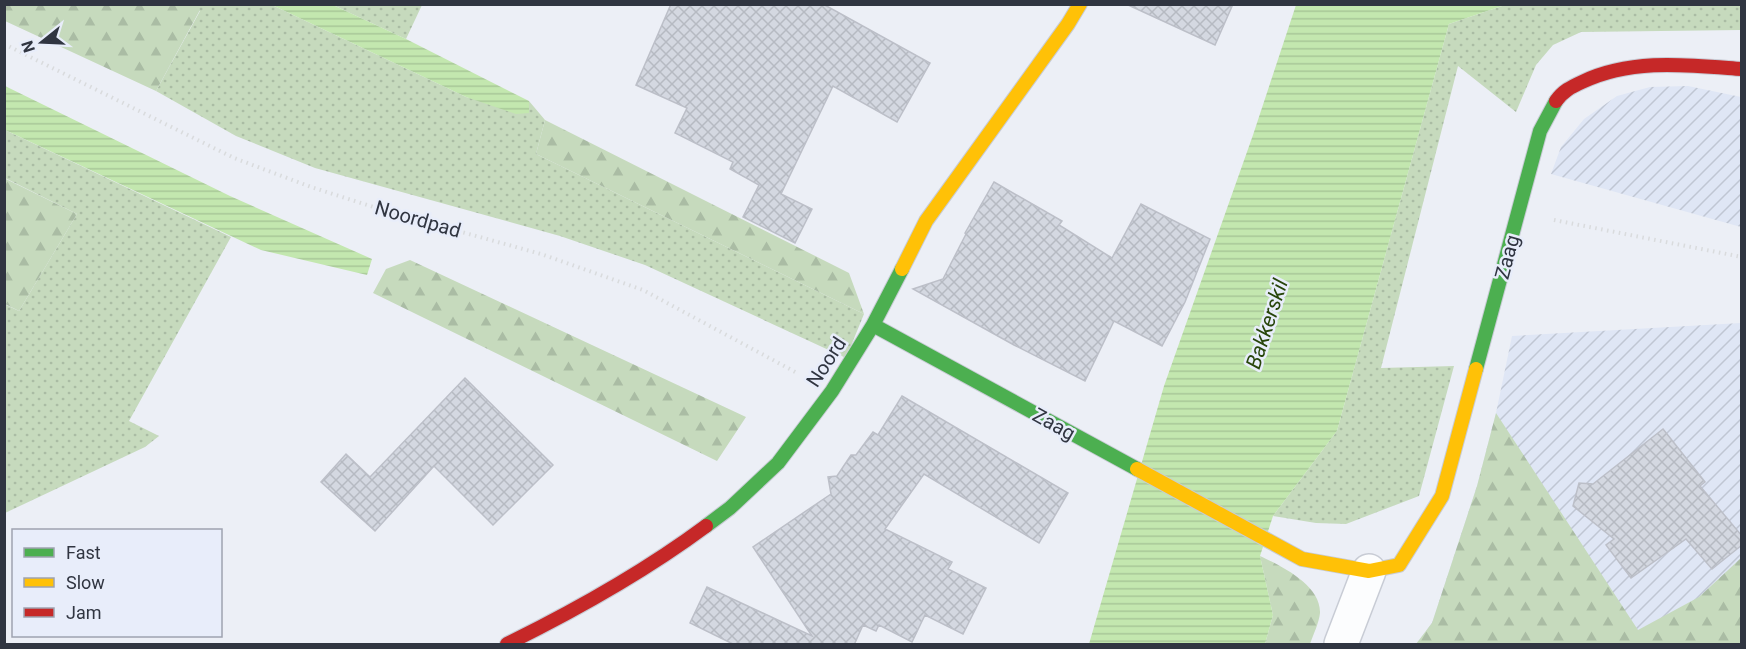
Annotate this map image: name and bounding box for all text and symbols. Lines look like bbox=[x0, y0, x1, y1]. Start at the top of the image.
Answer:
north arrow bbox=[12, 12, 72, 72]
text: N bbox=[17, 38, 39, 55]
street label: Noordpad bbox=[372, 195, 464, 243]
street label: Zaag bbox=[1490, 232, 1524, 282]
water label: Bakkerskil bbox=[1241, 275, 1293, 372]
street label: Noord bbox=[801, 332, 851, 392]
street label: Zaag bbox=[1029, 403, 1079, 445]
legend bbox=[12, 529, 222, 637]
text: Fast bbox=[66, 542, 101, 563]
text: Slow bbox=[66, 572, 105, 593]
text: Jam bbox=[66, 602, 102, 623]

